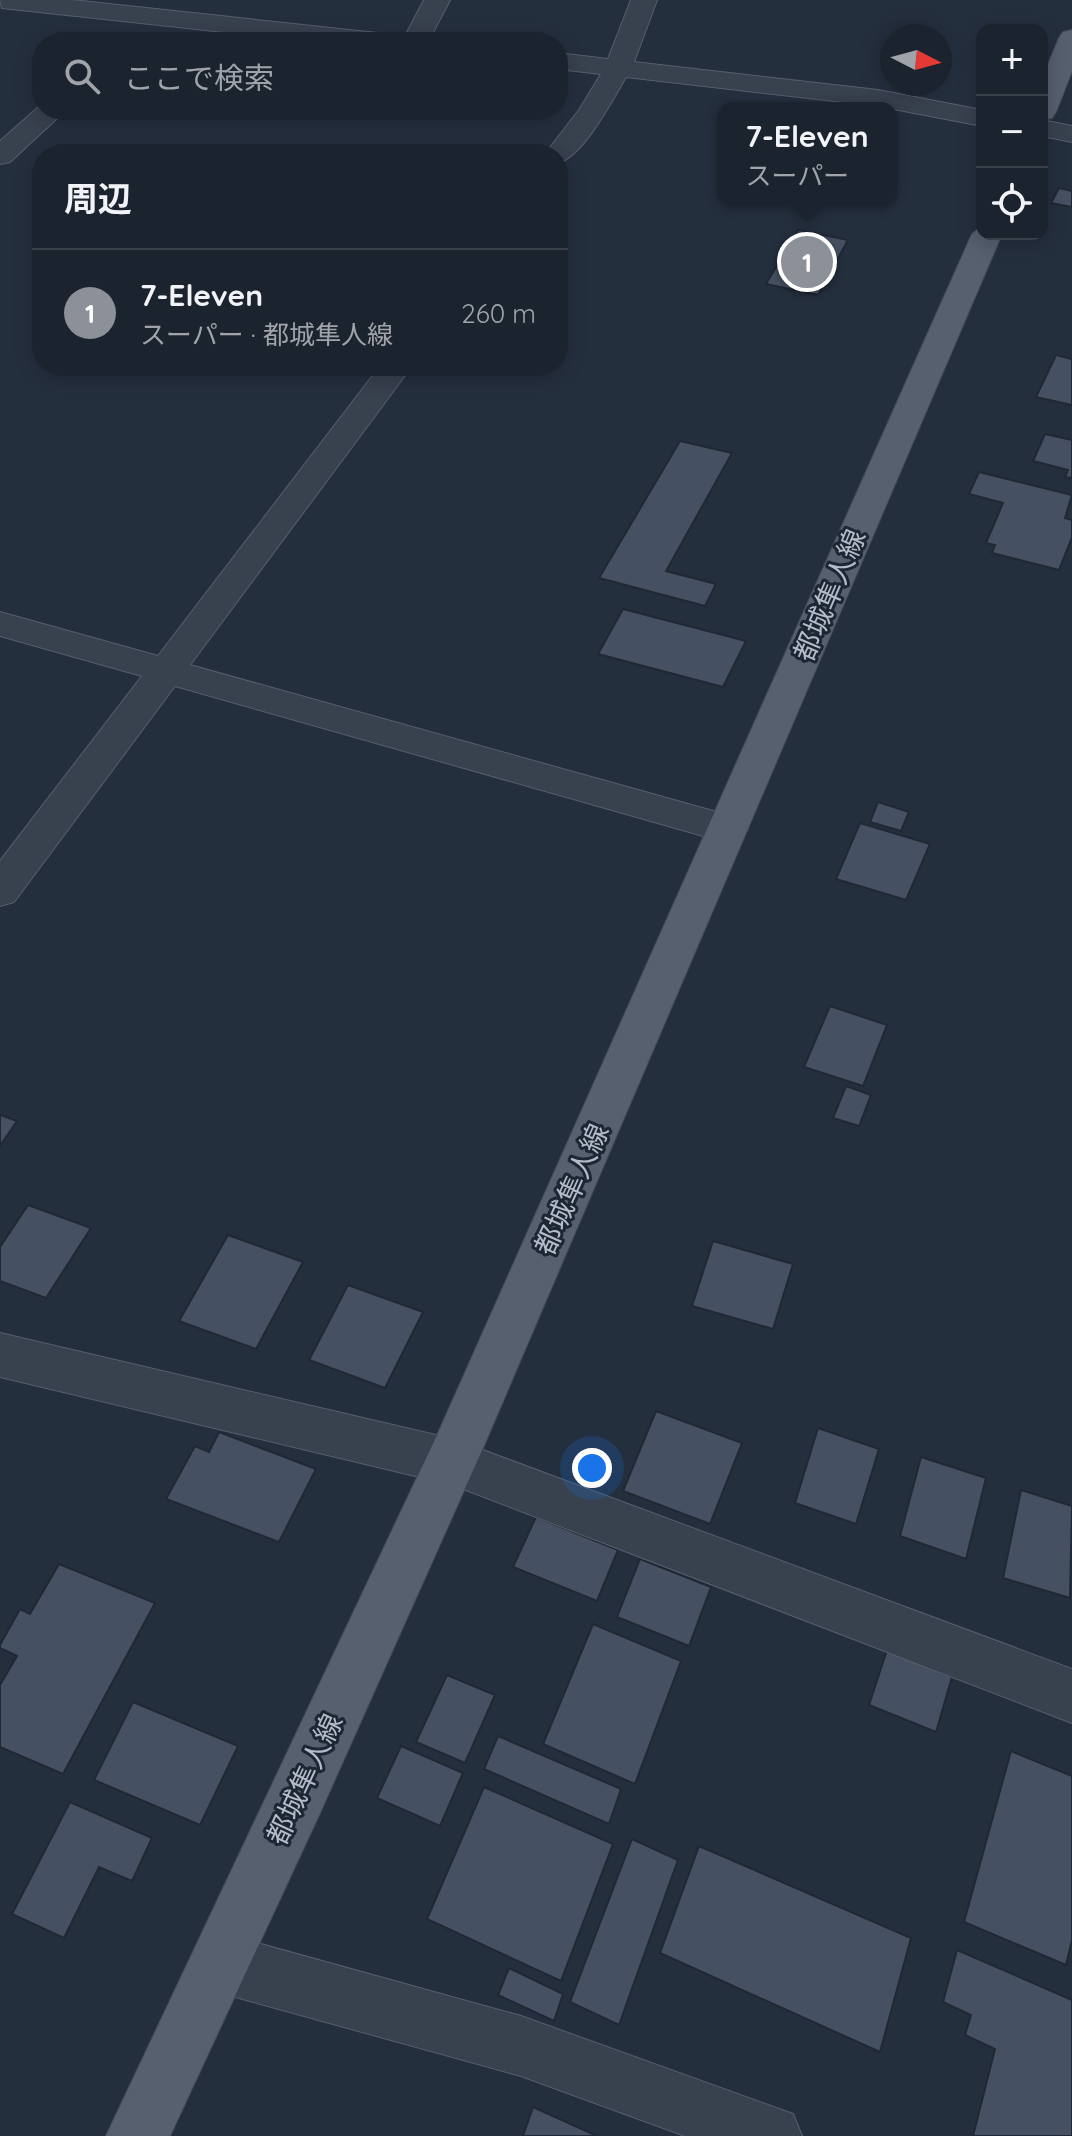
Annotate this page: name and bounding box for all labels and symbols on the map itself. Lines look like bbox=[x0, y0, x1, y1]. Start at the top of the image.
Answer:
north arrow bbox=[880, 24, 952, 96]
pin: 1 bbox=[781, 232, 833, 292]
street label: 都城隼人線 bbox=[786, 524, 872, 666]
street label: 都城隼人線 bbox=[527, 1118, 615, 1260]
your location bbox=[572, 1448, 612, 1488]
street label: 都城隼人線 bbox=[259, 1708, 349, 1850]

